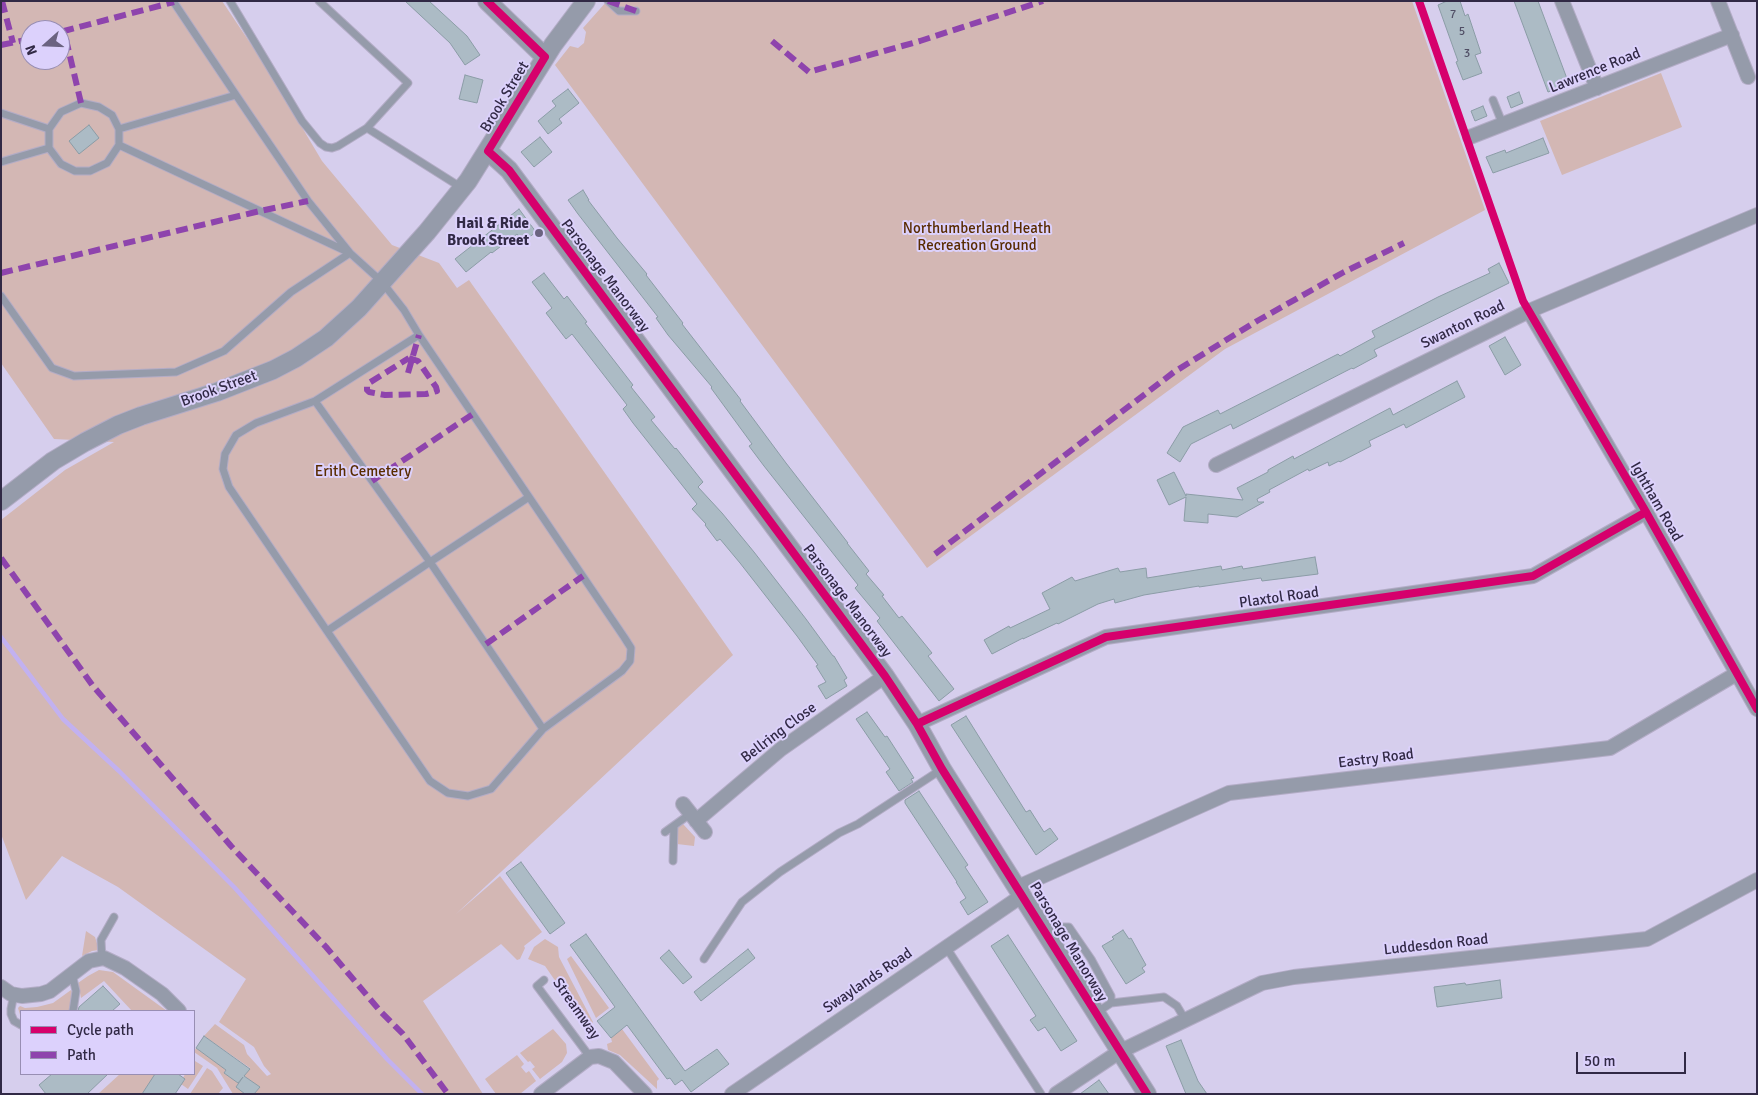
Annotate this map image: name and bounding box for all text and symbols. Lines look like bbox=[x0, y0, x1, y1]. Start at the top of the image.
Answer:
house number: 7 bbox=[1450, 8, 1456, 22]
north arrow bbox=[20, 20, 70, 70]
house number: 5 bbox=[1459, 25, 1465, 39]
text: N bbox=[22, 42, 41, 57]
street label: Lawrence Road bbox=[1547, 45, 1643, 97]
house number: 3 bbox=[1464, 47, 1470, 61]
street label: Brook Street bbox=[477, 58, 533, 136]
place label: Hail & Ride Brook Street bbox=[447, 215, 529, 250]
street label: Parsonage Manorway bbox=[557, 216, 653, 336]
park label: Northumberland Heath Recreation Ground bbox=[903, 220, 1051, 255]
marker: Hail & Ride Brook Street bbox=[533, 227, 545, 239]
street label: Swanton Road bbox=[1418, 297, 1508, 353]
street label: Brook Street bbox=[179, 367, 259, 411]
street label: Ightham Road bbox=[1626, 459, 1686, 545]
park label: Erith Cemetery bbox=[315, 463, 411, 481]
street label: Parsonage Manorway bbox=[799, 541, 895, 661]
street label: Plaxtol Road bbox=[1238, 584, 1320, 612]
street label: Bellring Close bbox=[738, 699, 820, 767]
street label: Eastry Road bbox=[1337, 745, 1415, 773]
street label: Parsonage Manorway bbox=[1025, 879, 1111, 1005]
street label: Luddesdon Road bbox=[1383, 931, 1489, 959]
street label: Swaylands Road bbox=[820, 945, 916, 1017]
street label: Streamway bbox=[548, 975, 604, 1043]
legend bbox=[20, 1010, 195, 1075]
text: Cycle path bbox=[67, 1021, 134, 1039]
scale bar bbox=[1578, 1042, 1688, 1074]
text: Path bbox=[67, 1046, 96, 1064]
text: 50 m bbox=[1584, 1052, 1615, 1070]

